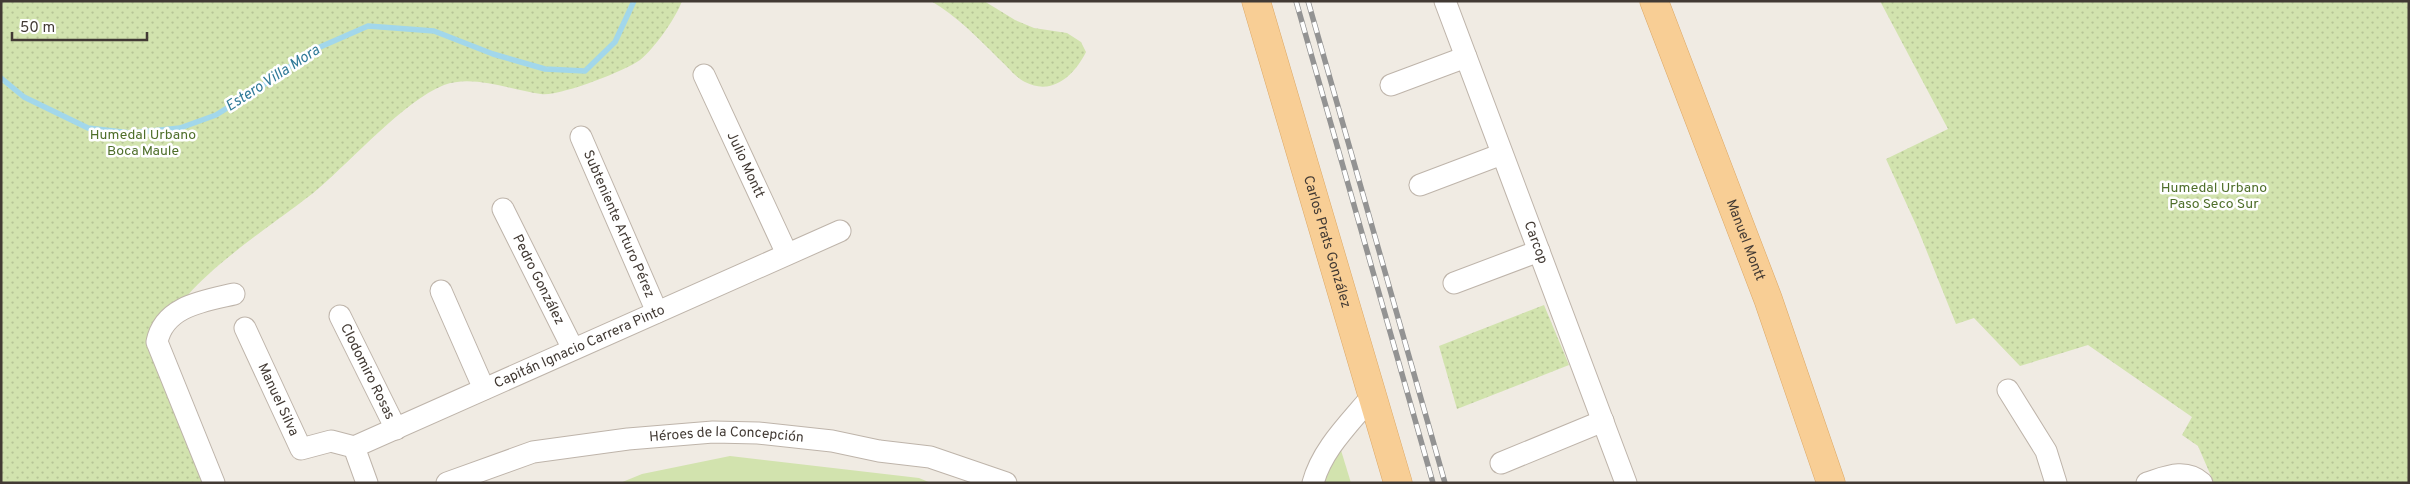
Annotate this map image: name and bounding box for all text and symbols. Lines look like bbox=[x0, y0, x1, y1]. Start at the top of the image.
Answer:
scale bar bbox=[12, 10, 148, 42]
text: 50 m bbox=[20, 19, 55, 38]
water label: Estero Villa Mora bbox=[222, 41, 324, 117]
park label: Humedal Urbano Boca Maule bbox=[90, 127, 196, 160]
street label: Julio Montt bbox=[723, 129, 768, 201]
street label: Subteniente Arturo Pérez bbox=[579, 148, 658, 301]
street label: Carlos Prats González bbox=[1299, 174, 1354, 310]
park label: Humedal Urbano Paso Seco Sur bbox=[2161, 180, 2267, 213]
street label: Manuel Montt bbox=[1722, 197, 1769, 283]
street label: Carcop bbox=[1520, 219, 1552, 266]
street label: Pedro González bbox=[509, 232, 568, 328]
street label: Capitán Ignacio Carrera Pinto bbox=[492, 301, 668, 392]
street label: Clodomiro Rosas bbox=[337, 321, 398, 422]
street label: Manuel Silva bbox=[254, 361, 302, 439]
street label: Héroes de la Concepción bbox=[648, 423, 805, 446]

